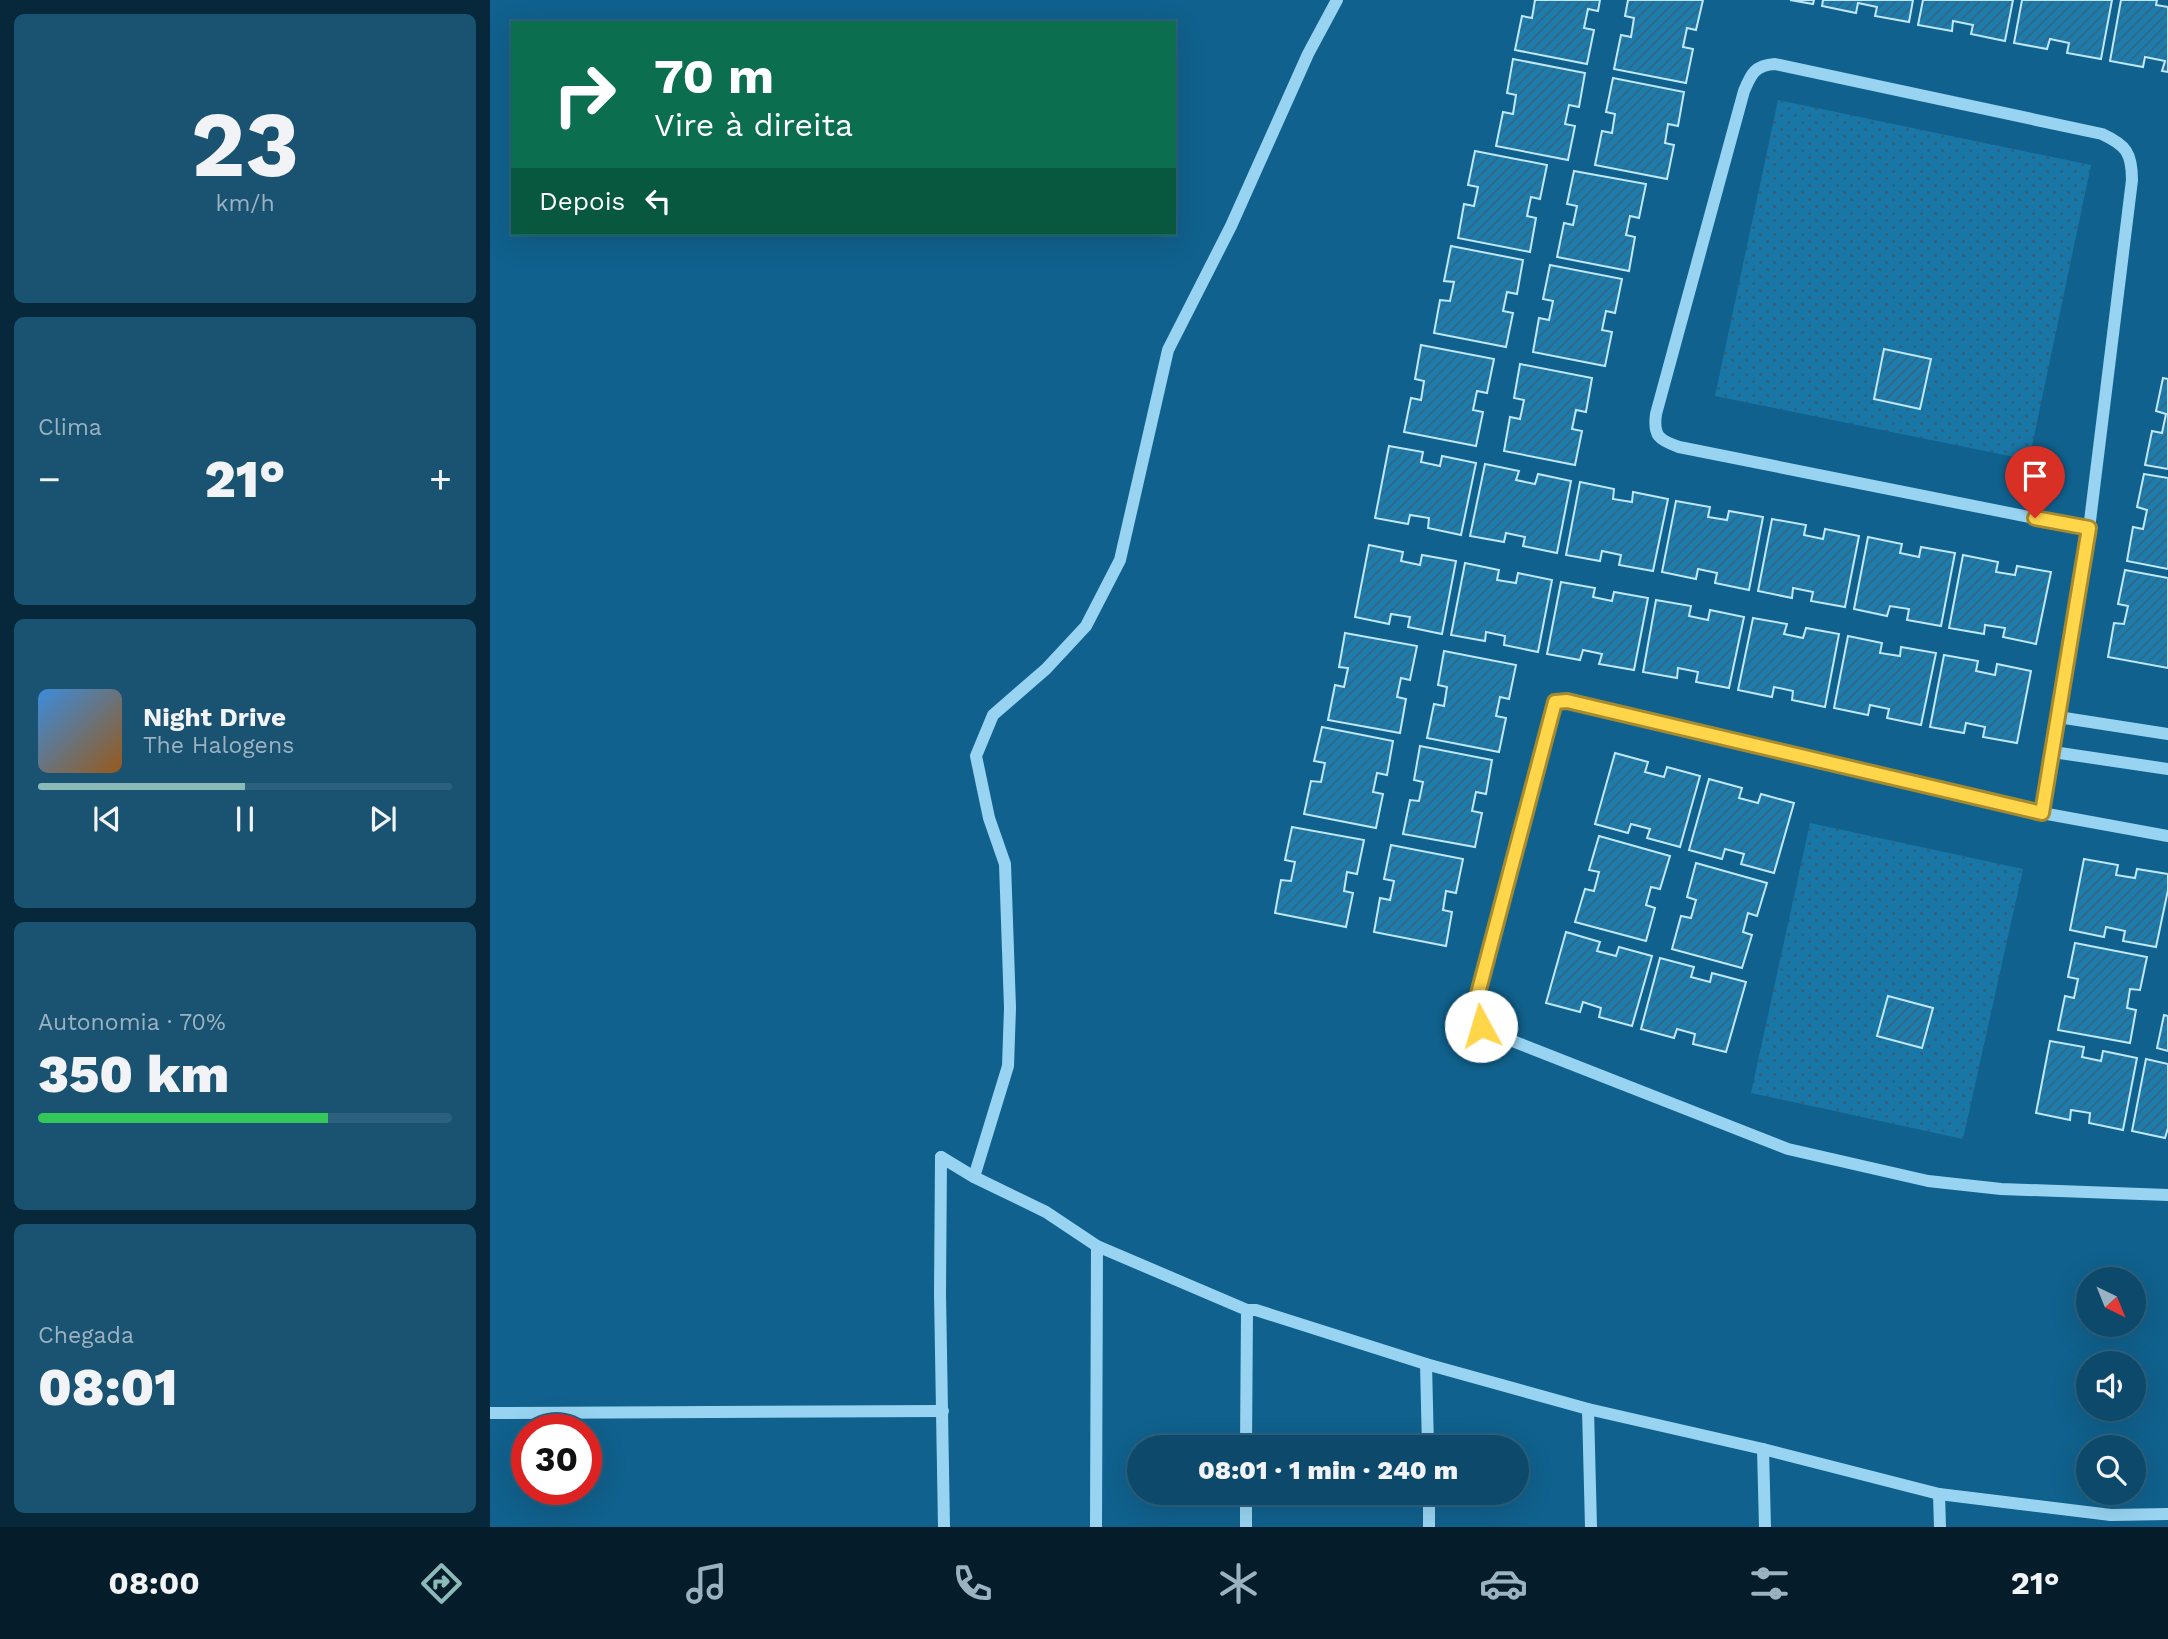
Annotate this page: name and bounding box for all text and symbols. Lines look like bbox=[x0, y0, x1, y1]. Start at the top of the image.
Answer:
text: 70 m bbox=[654, 47, 774, 105]
icon: right bbox=[539, 49, 630, 140]
text: 23 bbox=[191, 91, 299, 198]
text: Vire à direita bbox=[654, 106, 853, 144]
icon: left bbox=[639, 182, 677, 220]
text: Depois bbox=[539, 186, 625, 216]
text: km/h bbox=[215, 190, 275, 217]
text: Clima bbox=[38, 414, 102, 441]
pin bbox=[2005, 446, 2065, 518]
text: 21° bbox=[205, 449, 285, 510]
text: − bbox=[38, 457, 61, 501]
text: + bbox=[429, 457, 452, 501]
icon: arrive bbox=[2016, 457, 2054, 495]
text: Night Drive bbox=[143, 702, 286, 732]
text: The Halogens bbox=[143, 732, 294, 759]
icon: previous bbox=[88, 800, 126, 838]
icon: pause bbox=[226, 800, 264, 838]
icon: next bbox=[364, 800, 402, 838]
position arrow bbox=[1444, 989, 1518, 1063]
text: Autonomia · 70% bbox=[38, 1009, 226, 1036]
text: 350 km bbox=[38, 1044, 229, 1105]
north arrow bbox=[2076, 1267, 2146, 1337]
map controls bbox=[2076, 1267, 2146, 1505]
text: Chegada bbox=[38, 1322, 134, 1349]
button: sound bbox=[2076, 1351, 2146, 1421]
text: 08:01 bbox=[38, 1357, 178, 1418]
speed limit sign: 30 bbox=[511, 1414, 602, 1505]
button: search bbox=[2076, 1435, 2146, 1505]
text: 08:01 · 1 min · 240 m bbox=[1198, 1455, 1458, 1485]
icon: directions bbox=[417, 1559, 466, 1608]
icon: music bbox=[682, 1559, 731, 1608]
icon: phone bbox=[948, 1559, 997, 1608]
icon: climate bbox=[1214, 1559, 1263, 1608]
icon: car bbox=[1479, 1559, 1528, 1608]
icon: filters bbox=[1745, 1559, 1794, 1608]
text: 08:00 bbox=[108, 1564, 200, 1602]
text: 21° bbox=[2011, 1564, 2060, 1602]

